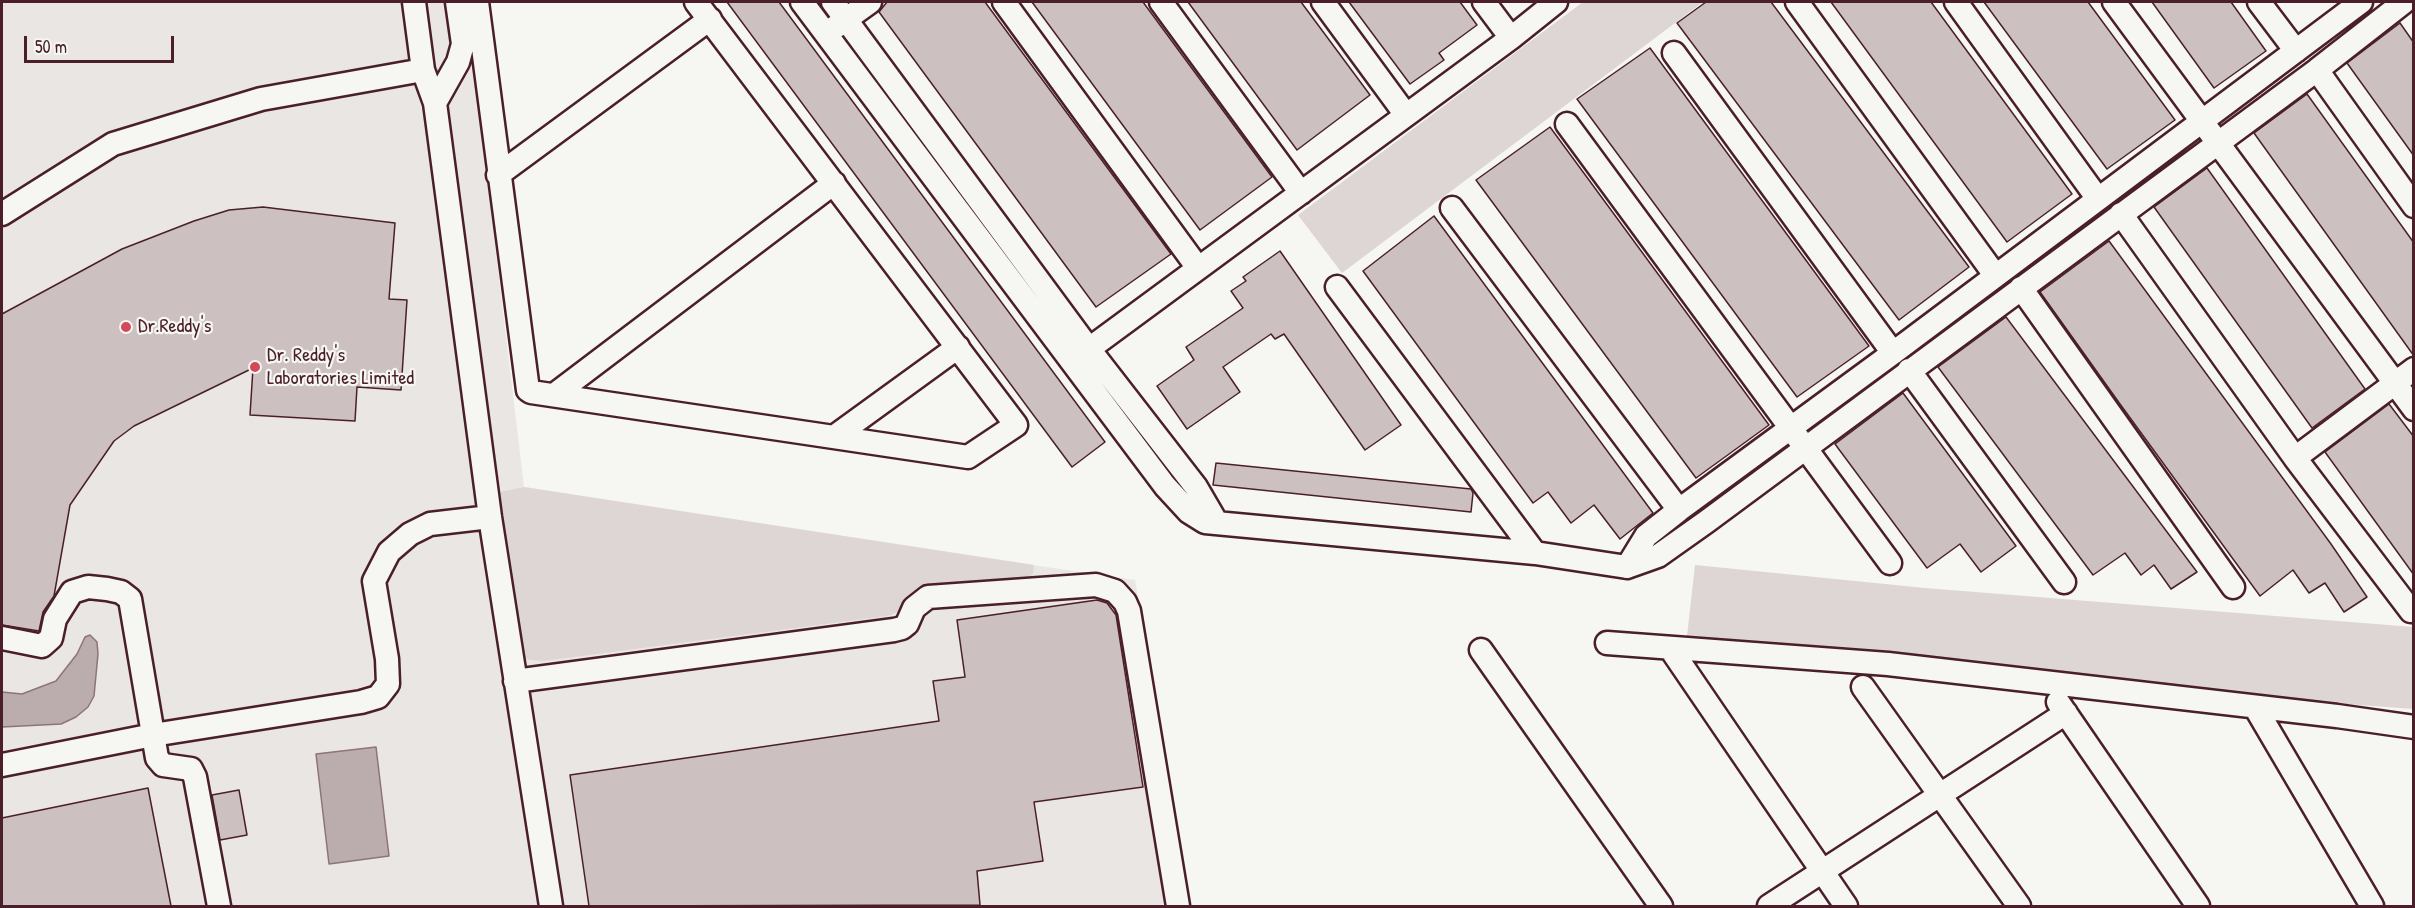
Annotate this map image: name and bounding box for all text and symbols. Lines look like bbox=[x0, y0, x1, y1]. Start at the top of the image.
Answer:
scale bar bbox=[27, 24, 177, 62]
text: 50 m bbox=[35, 34, 67, 59]
place label: Dr.Reddy's bbox=[138, 315, 212, 339]
marker: Dr.Reddy's bbox=[119, 320, 133, 334]
place label: Dr. Reddy's Laboratories Limited bbox=[267, 344, 414, 391]
marker: Dr. Reddy's Laboratories Limited bbox=[248, 360, 262, 374]

